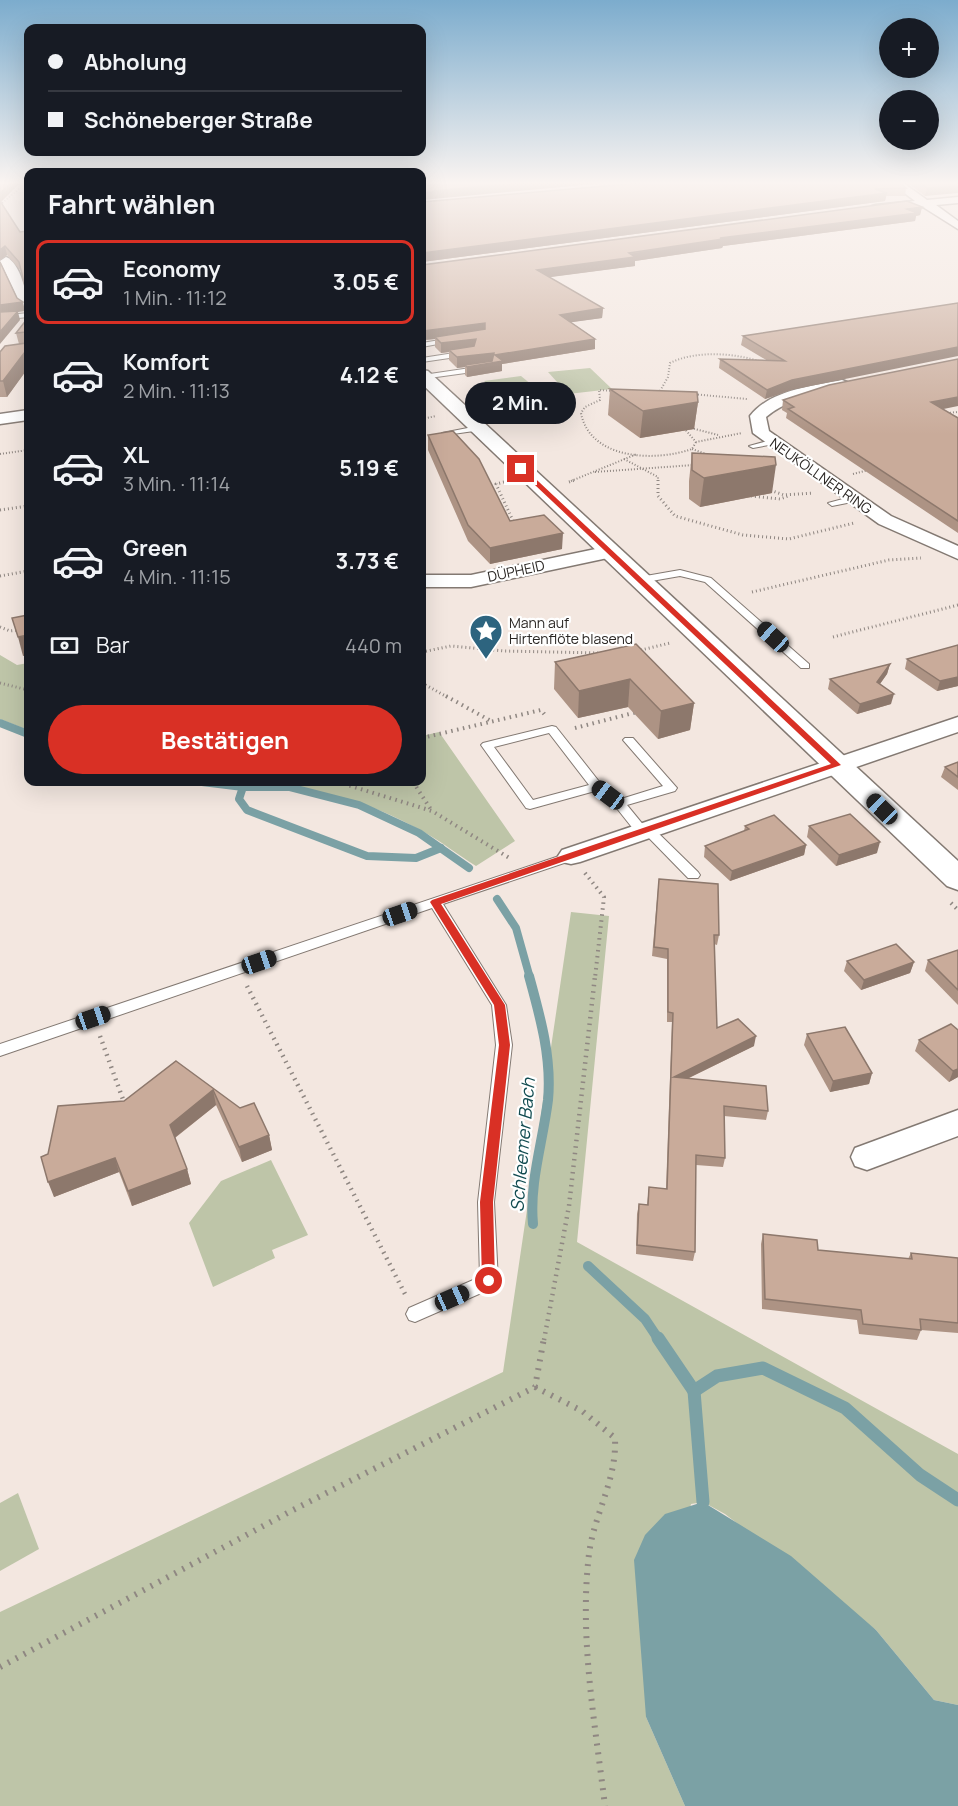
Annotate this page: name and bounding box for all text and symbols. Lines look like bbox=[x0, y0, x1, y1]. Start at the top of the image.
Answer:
map controls bbox=[879, 18, 939, 150]
button: + bbox=[879, 18, 939, 78]
text: Abholung bbox=[84, 47, 187, 77]
button: − bbox=[879, 90, 939, 150]
text: Schöneberger Straße bbox=[84, 105, 313, 135]
text: Fahrt wählen bbox=[48, 185, 216, 222]
text: Economy bbox=[123, 254, 221, 284]
icon: car bbox=[51, 255, 105, 309]
text: 3.05 € bbox=[333, 267, 399, 297]
text: 1 Min. · 11:12 bbox=[123, 284, 227, 311]
text: Komfort bbox=[123, 347, 210, 377]
icon: car bbox=[51, 348, 105, 402]
text: 4.12 € bbox=[340, 360, 399, 390]
text: 2 Min. · 11:13 bbox=[123, 377, 230, 404]
callout: 2 Min. bbox=[466, 382, 576, 424]
text: 2 Min. bbox=[492, 389, 549, 416]
street label: NEUKÖLLNER RING bbox=[767, 433, 876, 518]
text: XL bbox=[123, 440, 149, 470]
icon: car bbox=[51, 441, 105, 495]
text: 5.19 € bbox=[339, 453, 399, 483]
route end bbox=[507, 455, 534, 482]
text: 3 Min. · 11:14 bbox=[123, 470, 230, 497]
text: Green bbox=[123, 533, 188, 563]
icon: car bbox=[51, 534, 105, 588]
text: 3.73 € bbox=[336, 546, 399, 576]
street label: DÜPHEID bbox=[486, 555, 546, 586]
text: 4 Min. · 11:15 bbox=[123, 563, 231, 590]
place icon: Mann auf Hirtenflöte blasend bbox=[468, 613, 504, 660]
place label: Mann auf Hirtenflöte blasend bbox=[509, 613, 633, 648]
car bbox=[754, 618, 792, 656]
icon: cash bbox=[48, 629, 81, 662]
text: Bar bbox=[96, 630, 130, 660]
text: 440 m bbox=[345, 632, 402, 659]
button: Bestätigen bbox=[48, 705, 402, 774]
car bbox=[588, 777, 628, 813]
car bbox=[863, 790, 901, 828]
car bbox=[380, 900, 420, 928]
car bbox=[239, 948, 279, 976]
car bbox=[73, 1004, 113, 1032]
water label: Schleemer Bach bbox=[504, 1076, 540, 1213]
route start bbox=[475, 1267, 502, 1294]
car bbox=[432, 1282, 472, 1314]

